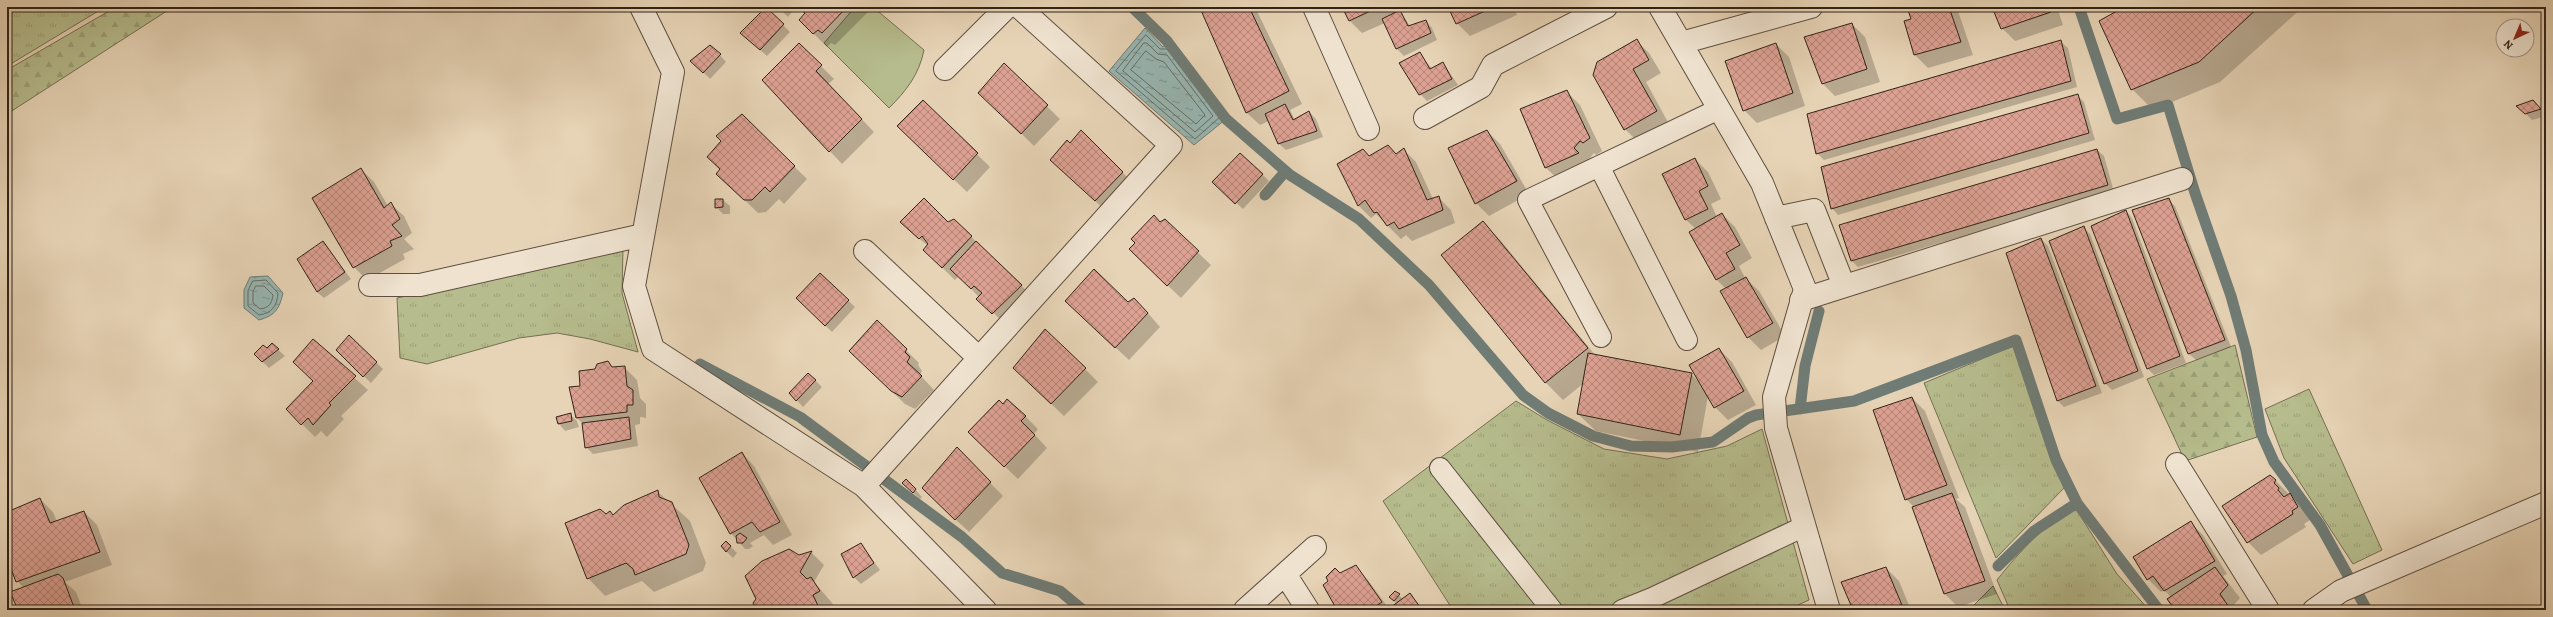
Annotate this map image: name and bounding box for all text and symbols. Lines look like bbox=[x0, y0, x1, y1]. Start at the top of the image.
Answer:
north arrow bbox=[2495, 18, 2535, 58]
text: N bbox=[2500, 37, 2516, 53]

